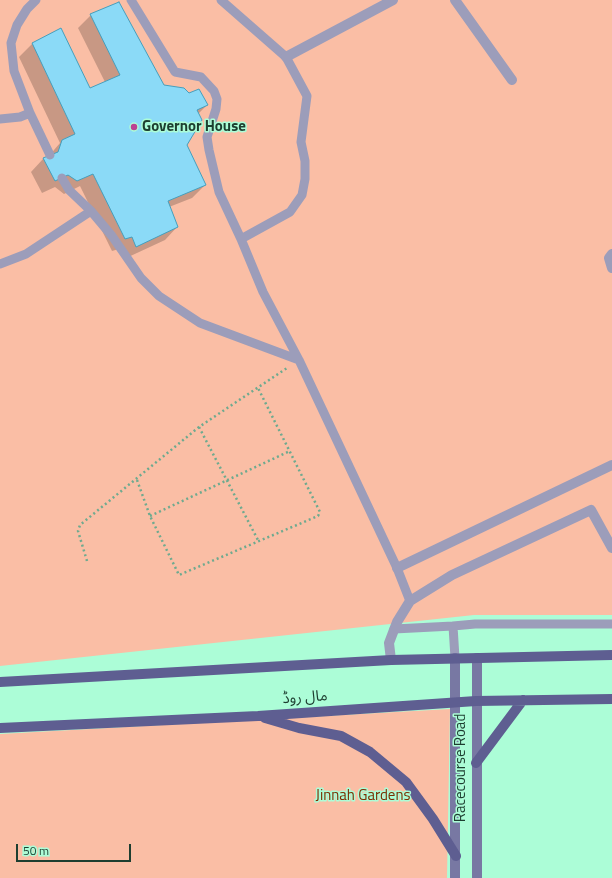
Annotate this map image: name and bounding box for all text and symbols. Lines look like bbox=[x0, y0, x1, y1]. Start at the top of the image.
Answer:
place label: Governor House bbox=[142, 118, 246, 136]
marker: Governor House bbox=[129, 122, 139, 132]
street label: مال روڈ bbox=[282, 687, 328, 709]
street label: Racecourse Road bbox=[452, 714, 470, 822]
park label: Jinnah Gardens bbox=[316, 787, 410, 805]
scale bar bbox=[18, 836, 133, 862]
text: 50 m bbox=[23, 841, 49, 860]

